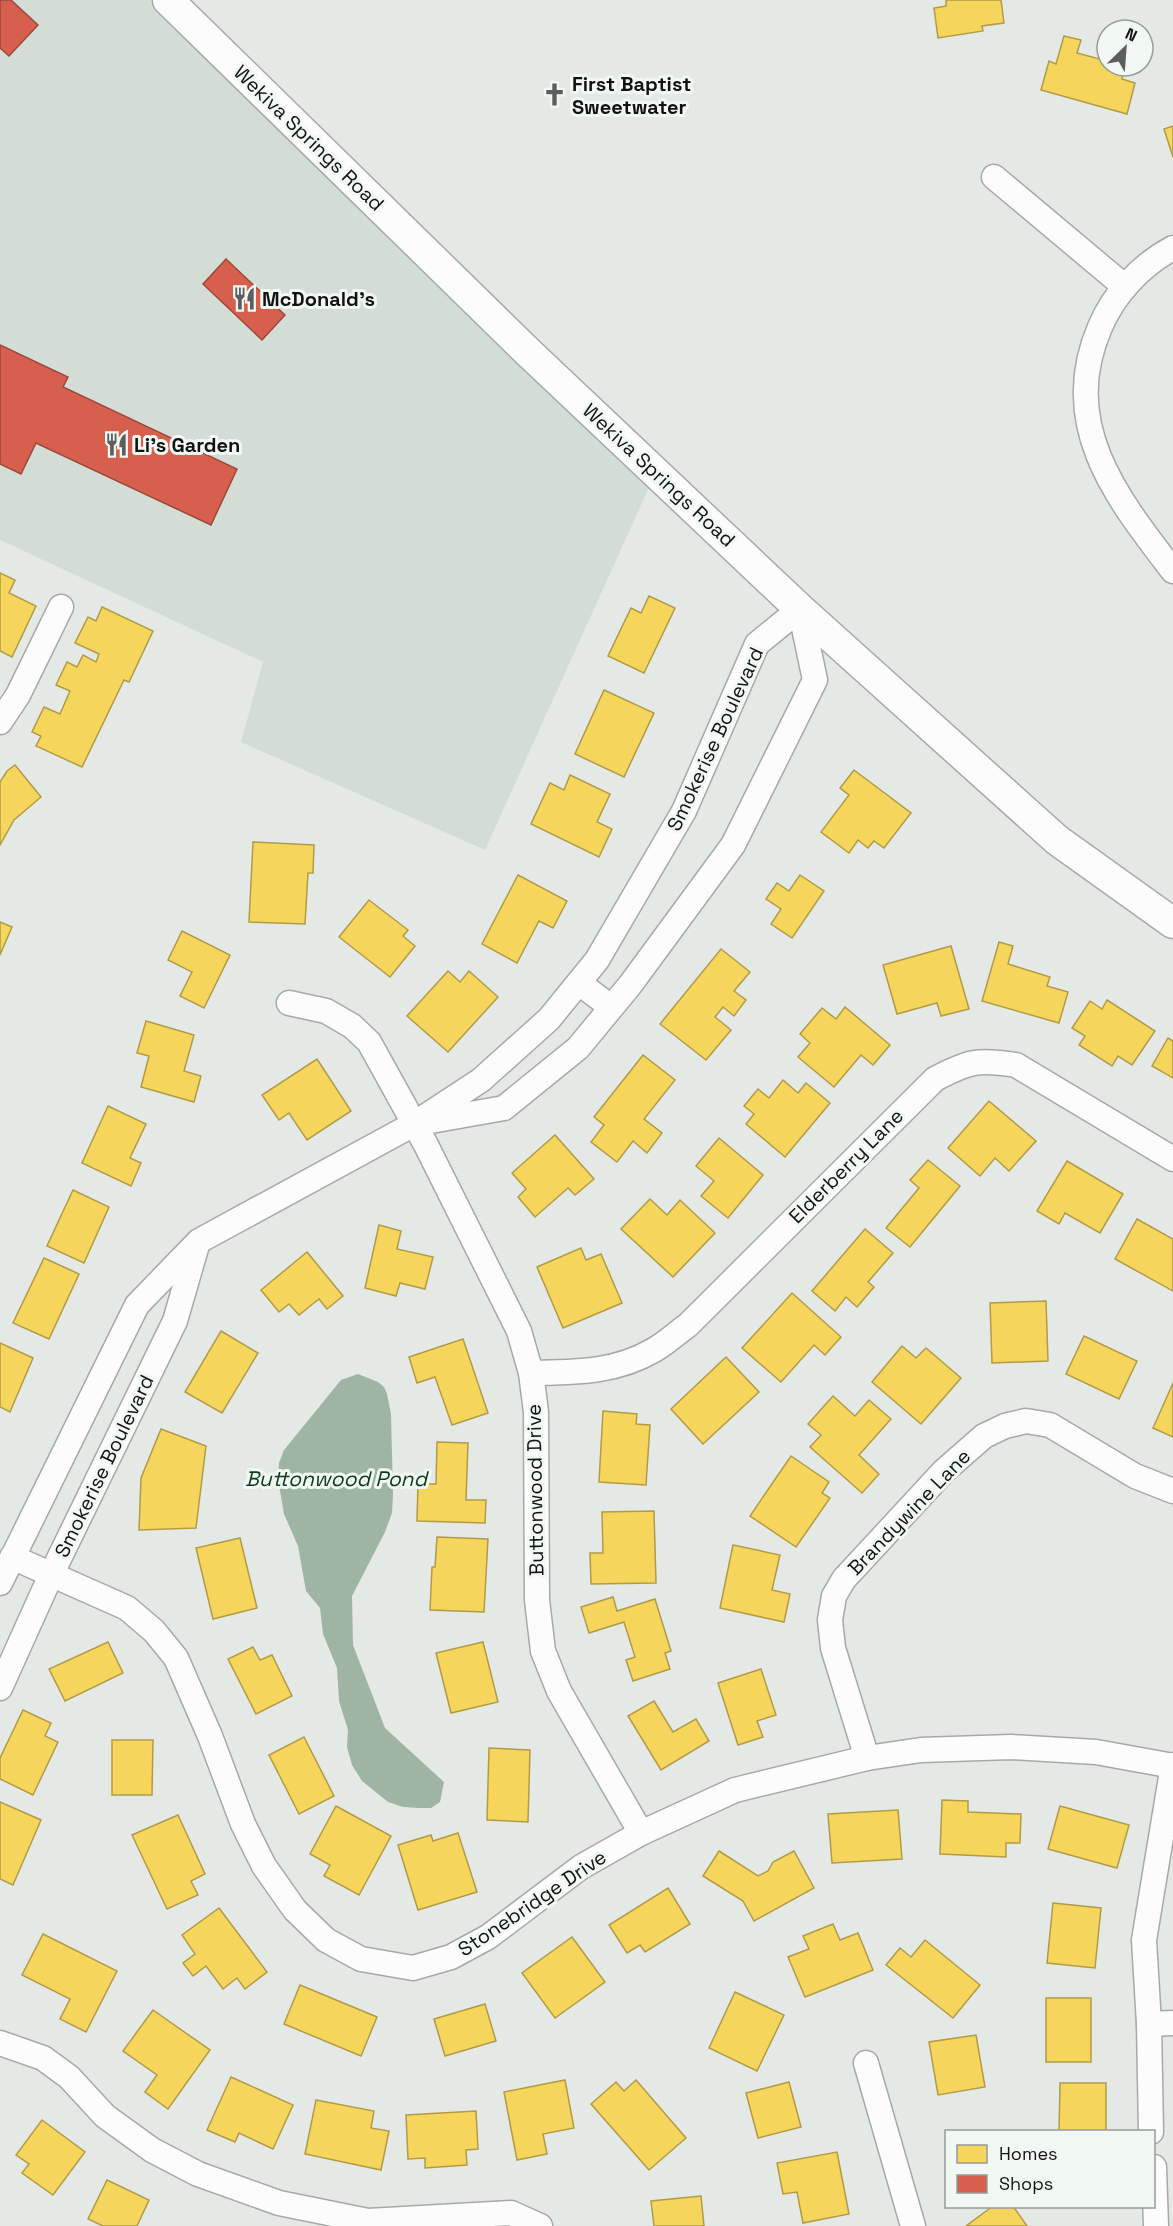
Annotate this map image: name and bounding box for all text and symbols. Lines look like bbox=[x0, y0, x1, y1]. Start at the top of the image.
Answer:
north arrow bbox=[1095, 18, 1155, 78]
text: N bbox=[1122, 23, 1140, 47]
street label: Wekiva Springs Road bbox=[228, 59, 390, 217]
place label: First Baptist Sweetwater bbox=[572, 71, 691, 120]
church icon: First Baptist Sweetwater bbox=[541, 82, 567, 108]
restaurant icon: McDonald's bbox=[231, 286, 257, 312]
place label: McDonald's bbox=[262, 286, 375, 312]
street label: Wekiva Springs Road bbox=[577, 398, 741, 552]
restaurant icon: Li's Garden bbox=[103, 432, 129, 458]
place label: Li's Garden bbox=[134, 432, 240, 458]
street label: Smokerise Boulevard bbox=[661, 643, 769, 835]
street label: Elderberry Lane bbox=[783, 1103, 909, 1229]
street label: Smokerise Boulevard bbox=[48, 1370, 160, 1562]
street label: Buttonwood Drive bbox=[521, 1404, 549, 1576]
street label: Brandywine Lane bbox=[842, 1443, 976, 1581]
water label: Buttonwood Pond bbox=[245, 1465, 429, 1492]
street label: Stonebridge Drive bbox=[453, 1844, 611, 1962]
legend bbox=[945, 2130, 1155, 2208]
text: Homes bbox=[999, 2142, 1058, 2165]
text: Shops bbox=[999, 2172, 1053, 2195]

